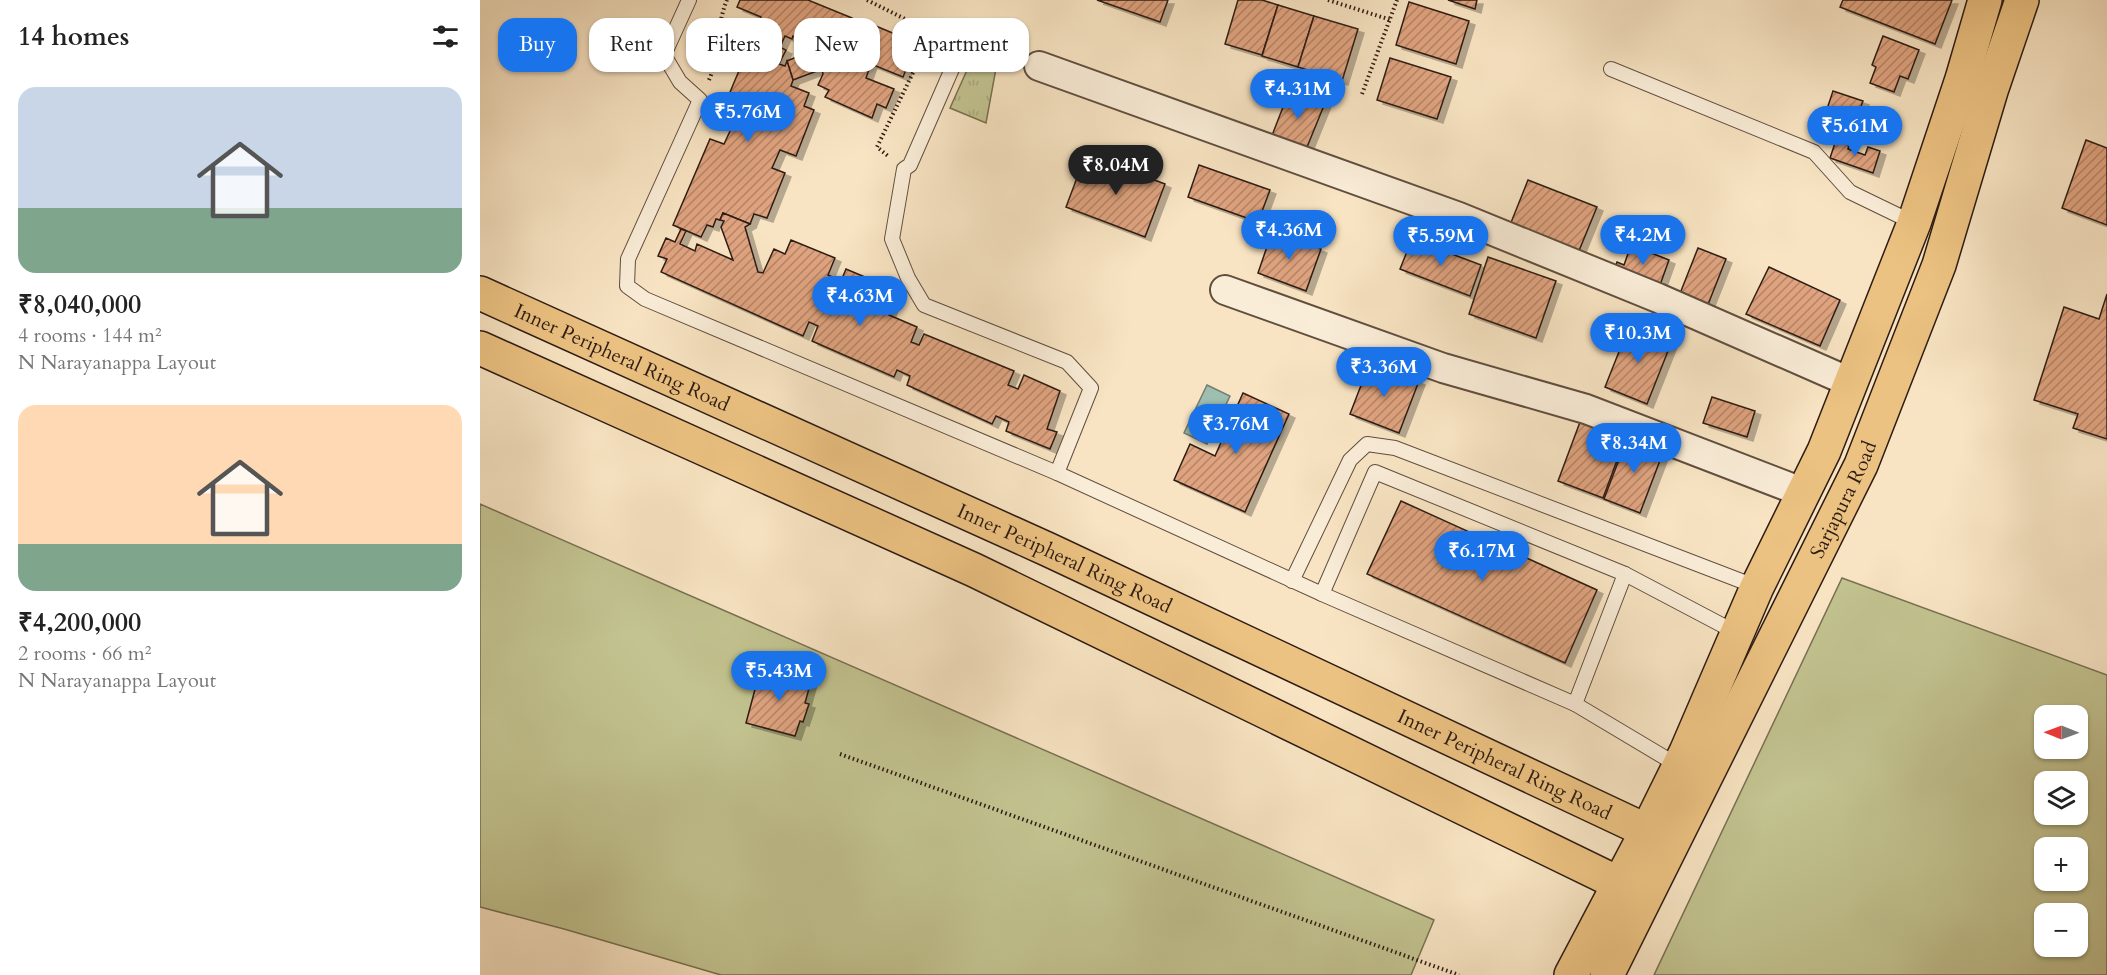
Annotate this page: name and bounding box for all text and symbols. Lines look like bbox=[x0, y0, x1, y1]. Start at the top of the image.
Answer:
chip: Buy bbox=[498, 18, 577, 72]
chip: Rent bbox=[589, 18, 674, 72]
chip: Filters bbox=[686, 18, 782, 72]
chip: New bbox=[794, 18, 880, 72]
chip: Apartment bbox=[892, 18, 1029, 72]
text: 14 homes bbox=[18, 19, 129, 54]
icon: filters bbox=[429, 20, 462, 53]
pin: ₹4.31M bbox=[1249, 69, 1347, 120]
text: ₹4.31M bbox=[1264, 75, 1332, 102]
pin: ₹5.76M bbox=[699, 92, 797, 143]
text: ₹5.76M bbox=[714, 98, 782, 125]
pin: ₹5.61M bbox=[1806, 106, 1904, 157]
text: ₹5.61M bbox=[1821, 112, 1889, 139]
icon: home bbox=[186, 126, 294, 234]
pin: ₹8.04M bbox=[1067, 145, 1165, 196]
text: ₹8.04M bbox=[1082, 151, 1150, 178]
pin: ₹4.36M bbox=[1240, 210, 1338, 261]
pin: ₹4.2M bbox=[1601, 215, 1685, 266]
text: ₹4.36M bbox=[1255, 216, 1323, 243]
pin: ₹5.59M bbox=[1392, 216, 1490, 267]
text: ₹4.2M bbox=[1614, 221, 1672, 248]
text: ₹5.59M bbox=[1407, 222, 1475, 249]
pin: ₹4.63M bbox=[811, 276, 909, 327]
text: ₹4.63M bbox=[826, 282, 894, 309]
text: ₹8,040,000 bbox=[18, 287, 141, 322]
street label: Inner Peripheral Ring Road bbox=[510, 297, 734, 418]
pin: ₹10.3M bbox=[1589, 313, 1687, 364]
text: ₹10.3M bbox=[1604, 319, 1672, 346]
text: 4 rooms · 144 m² bbox=[18, 322, 162, 349]
pin: ₹3.36M bbox=[1335, 347, 1433, 398]
text: N Narayanappa Layout bbox=[18, 349, 216, 376]
text: ₹3.36M bbox=[1350, 353, 1418, 380]
pin: ₹3.76M bbox=[1187, 404, 1285, 455]
text: ₹3.76M bbox=[1202, 410, 1270, 437]
pin: ₹8.34M bbox=[1585, 423, 1683, 474]
text: ₹8.34M bbox=[1600, 429, 1668, 456]
street label: Sarjapura Road bbox=[1804, 437, 1883, 563]
icon: home bbox=[186, 444, 294, 552]
street label: Inner Peripheral Ring Road bbox=[953, 497, 1177, 620]
pin: ₹6.17M bbox=[1433, 531, 1531, 582]
text: ₹6.17M bbox=[1448, 537, 1516, 564]
text: ₹4,200,000 bbox=[18, 605, 141, 640]
text: 2 rooms · 66 m² bbox=[18, 640, 151, 667]
pin: ₹5.43M bbox=[730, 651, 828, 702]
text: ₹5.43M bbox=[745, 657, 813, 684]
text: N Narayanappa Layout bbox=[18, 667, 216, 694]
street label: Inner Peripheral Ring Road bbox=[1393, 703, 1616, 827]
north arrow bbox=[2034, 705, 2088, 759]
map controls bbox=[2034, 705, 2088, 957]
button: layers bbox=[2034, 771, 2088, 825]
button: + bbox=[2034, 837, 2088, 891]
button: − bbox=[2034, 903, 2088, 957]

